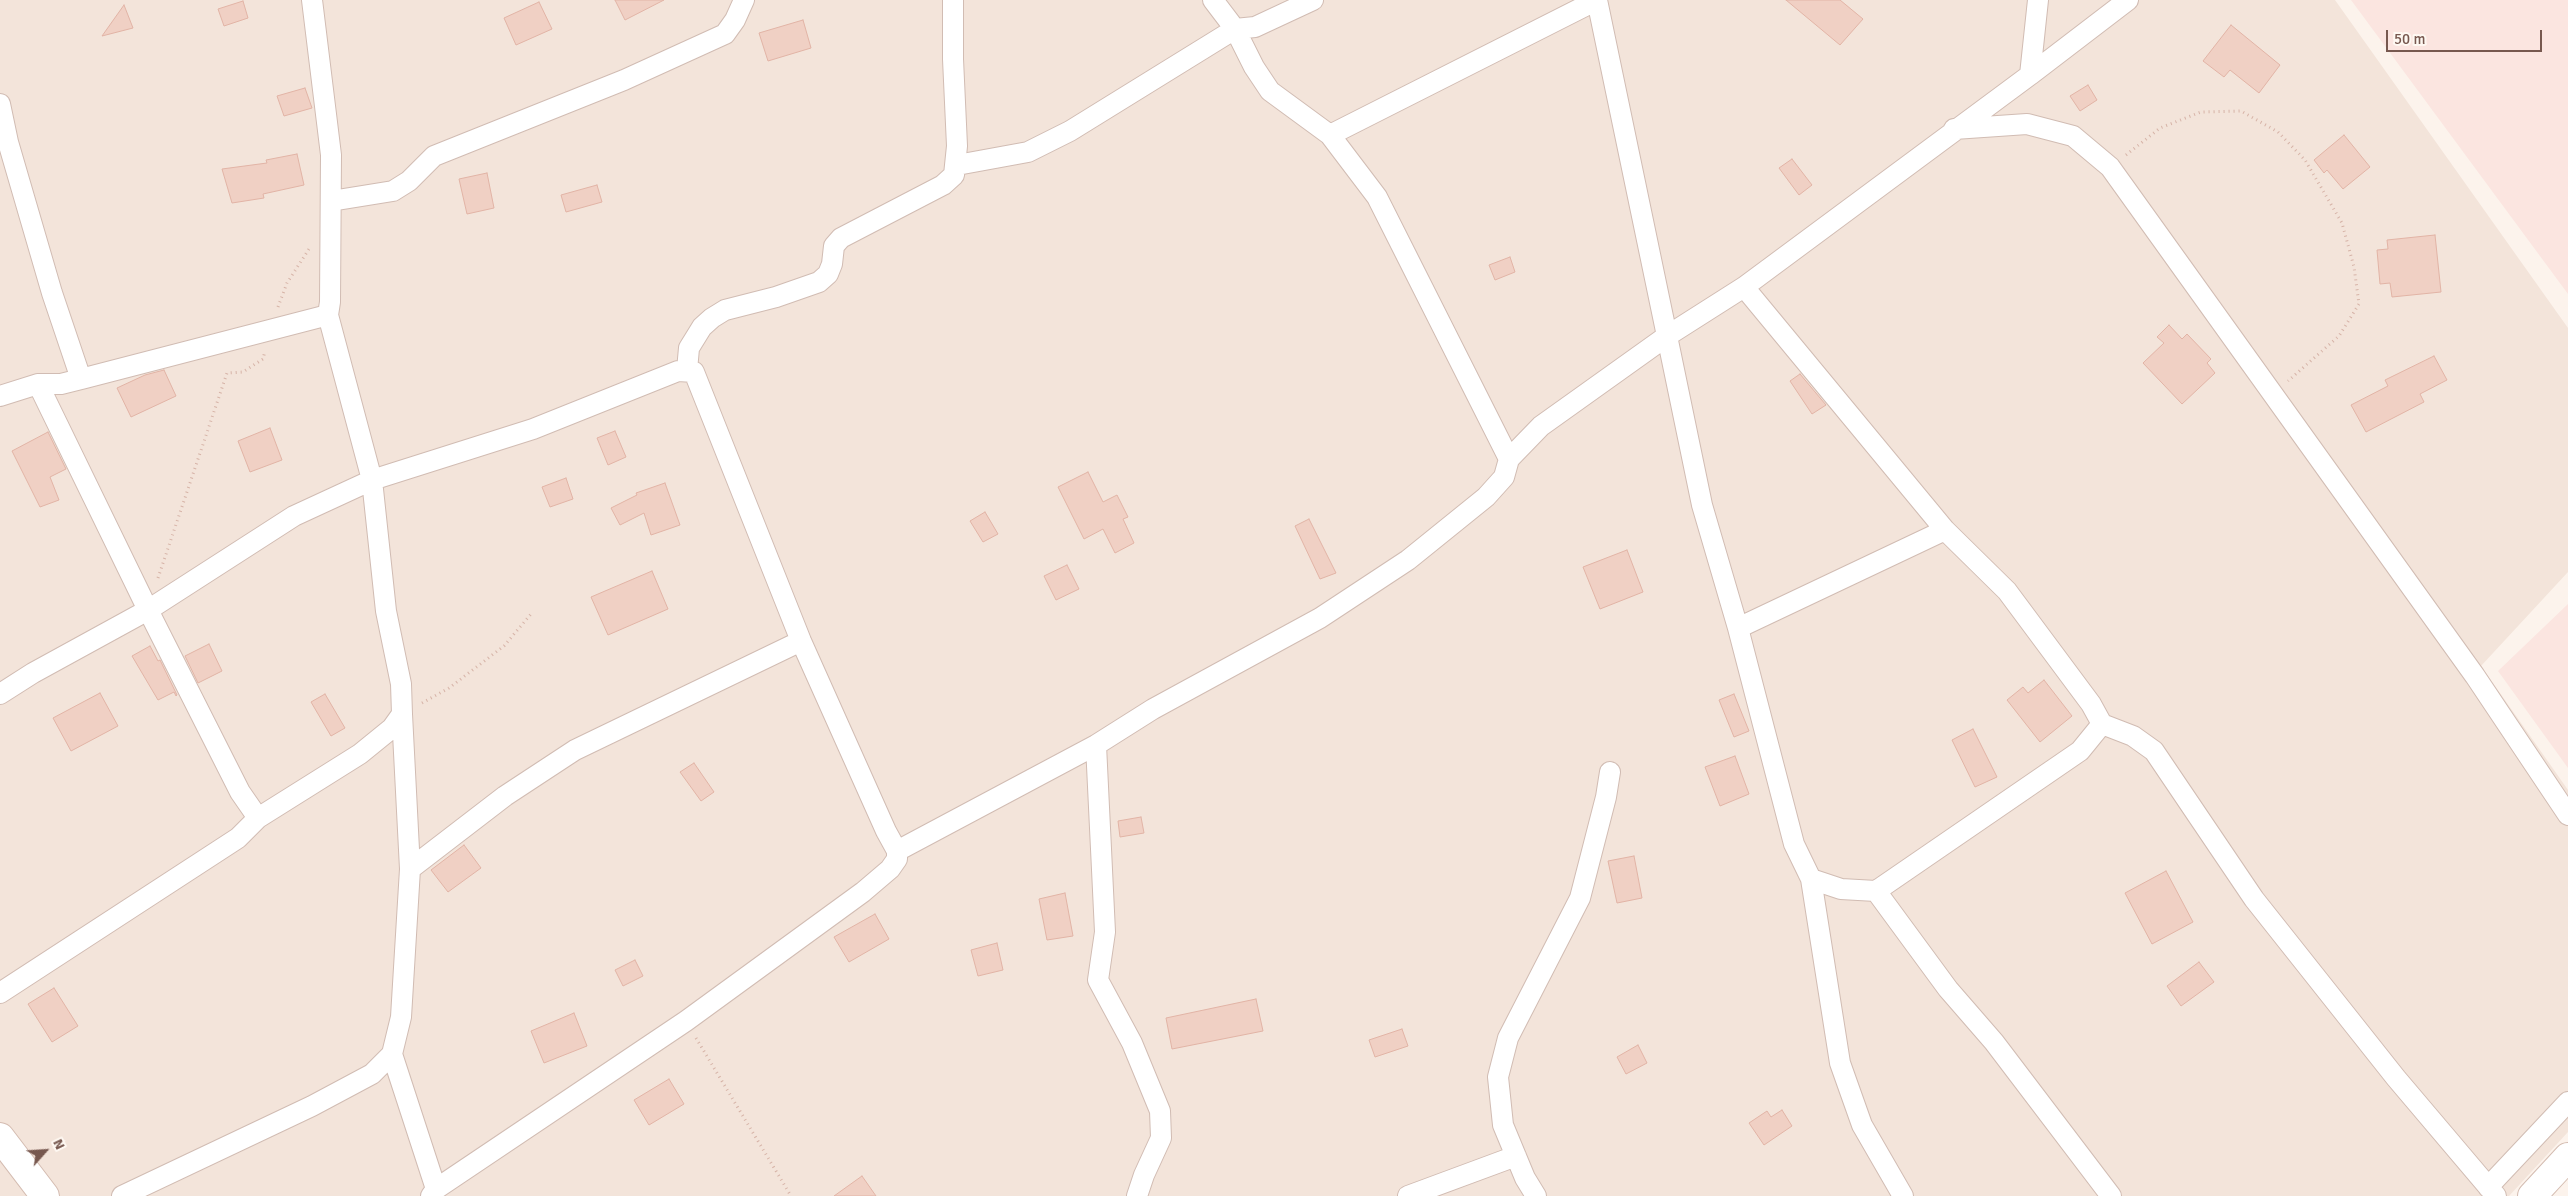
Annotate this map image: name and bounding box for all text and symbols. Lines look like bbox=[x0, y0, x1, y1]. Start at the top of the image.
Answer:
scale bar bbox=[2388, 20, 2544, 52]
text: 50 m bbox=[2394, 30, 2425, 48]
north arrow bbox=[20, 1126, 70, 1176]
text: N bbox=[49, 1136, 69, 1152]

